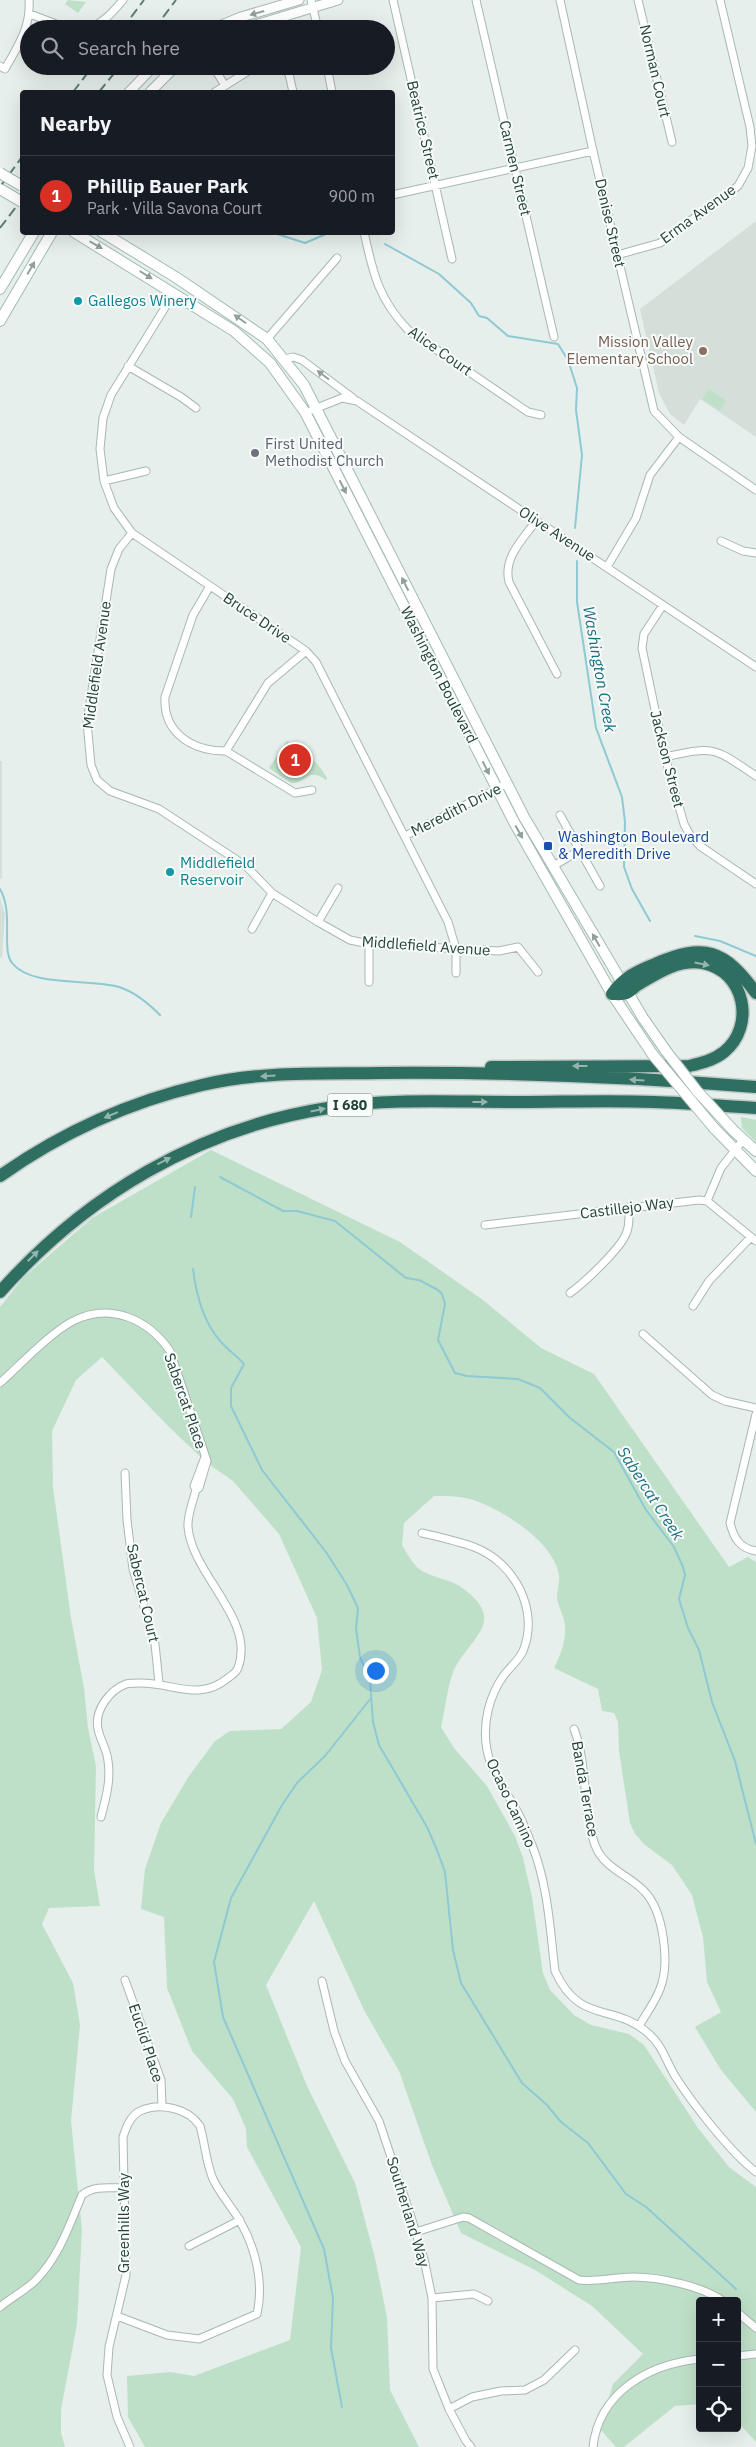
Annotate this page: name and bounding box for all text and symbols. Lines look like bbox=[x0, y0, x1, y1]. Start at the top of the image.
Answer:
one-way arrow bbox=[249, 9, 264, 17]
search box bbox=[20, 20, 395, 75]
street label: Norman Court bbox=[636, 23, 675, 119]
icon: search bbox=[38, 34, 66, 62]
text: Search here bbox=[78, 36, 180, 60]
street label: Beatrice Street bbox=[403, 79, 444, 181]
text: Nearby bbox=[40, 109, 111, 137]
street label: Carmen Street bbox=[495, 118, 536, 217]
text: Phillip Bauer Park bbox=[87, 174, 248, 198]
street label: Denise Street bbox=[591, 177, 630, 269]
street label: Erma Avenue bbox=[656, 180, 739, 247]
text: 1 bbox=[51, 186, 61, 206]
text: 900 m bbox=[328, 186, 375, 206]
text: Park · Villa Savona Court bbox=[87, 198, 262, 218]
one-way arrow bbox=[89, 241, 103, 250]
one-way arrow bbox=[27, 262, 36, 275]
one-way arrow bbox=[140, 271, 153, 280]
place label: Gallegos Winery bbox=[88, 291, 197, 310]
marker: Gallegos Winery bbox=[72, 295, 84, 307]
one-way arrow bbox=[233, 314, 247, 324]
street label: Alice Court bbox=[405, 322, 476, 380]
place label: Mission Valley Elementary School bbox=[566, 332, 694, 368]
marker: Mission Valley Elementary School bbox=[697, 345, 709, 357]
one-way arrow bbox=[316, 370, 330, 380]
place label: First United Methodist Church bbox=[265, 434, 384, 470]
marker: First United Methodist Church bbox=[249, 447, 261, 459]
one-way arrow bbox=[339, 480, 347, 494]
street label: Olive Avenue bbox=[515, 502, 599, 565]
one-way arrow bbox=[401, 577, 409, 591]
street label: Bruce Drive bbox=[220, 588, 295, 647]
street label: Middlefield Avenue bbox=[78, 600, 115, 730]
street label: Washington Boulevard bbox=[397, 603, 482, 746]
water label: Washington Creek bbox=[579, 604, 621, 734]
street label: Jackson Street bbox=[646, 708, 689, 810]
pin: 1 bbox=[279, 741, 311, 779]
one-way arrow bbox=[482, 761, 490, 775]
street label: Meredith Drive bbox=[408, 779, 504, 840]
one-way arrow bbox=[515, 825, 524, 838]
place label: Washington Boulevard & Meredith Drive bbox=[558, 827, 709, 863]
marker: Washington Boulevard & Meredith Drive bbox=[542, 840, 554, 852]
place label: Middlefield Reservoir bbox=[180, 853, 255, 889]
marker: Middlefield Reservoir bbox=[164, 866, 176, 878]
street label: Middlefield Avenue bbox=[361, 932, 491, 959]
one-way arrow bbox=[592, 932, 600, 947]
one-way arrow bbox=[694, 960, 709, 968]
one-way arrow bbox=[571, 1062, 587, 1070]
one-way arrow bbox=[260, 1072, 276, 1080]
one-way arrow bbox=[629, 1076, 645, 1084]
road number: I 680 bbox=[328, 1094, 372, 1116]
one-way arrow bbox=[472, 1098, 488, 1106]
one-way arrow bbox=[310, 1105, 326, 1113]
one-way arrow bbox=[104, 1111, 118, 1119]
one-way arrow bbox=[157, 1157, 172, 1165]
street label: Castillejo Way bbox=[579, 1192, 675, 1223]
one-way arrow bbox=[27, 1250, 39, 1262]
street label: Sabercat Place bbox=[160, 1350, 211, 1451]
water label: Sabercat Creek bbox=[613, 1442, 689, 1544]
street label: Sabercat Court bbox=[123, 1542, 164, 1644]
your location bbox=[363, 1658, 389, 1684]
street label: Banda Terrace bbox=[568, 1739, 603, 1838]
street label: Ocaso Camino bbox=[482, 1755, 540, 1851]
street label: Euclid Place bbox=[125, 2001, 168, 2085]
street label: Southerland Way bbox=[383, 2154, 434, 2270]
street label: Greenhills Way bbox=[114, 2172, 133, 2273]
map controls bbox=[696, 2297, 741, 2432]
button: + bbox=[696, 2297, 741, 2342]
button: − bbox=[696, 2342, 741, 2387]
button: locate bbox=[696, 2387, 741, 2432]

